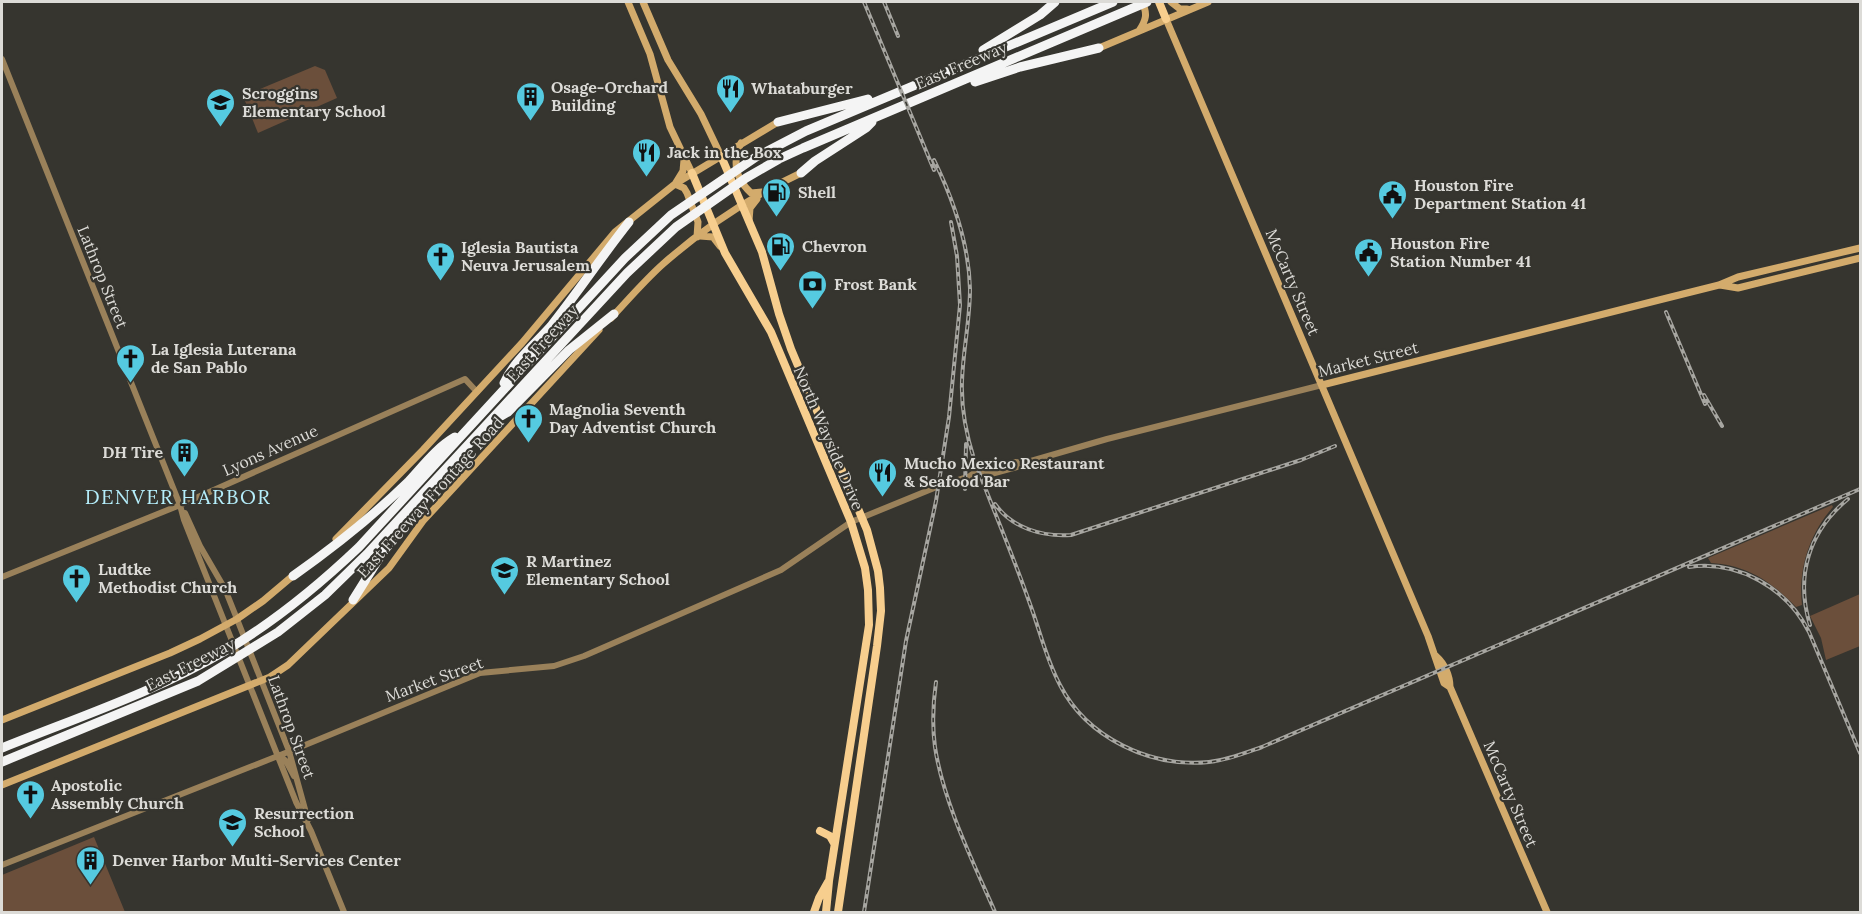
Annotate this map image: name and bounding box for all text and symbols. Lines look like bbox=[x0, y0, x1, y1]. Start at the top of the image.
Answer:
street label: East Freeway bbox=[912, 36, 1010, 93]
restaurant icon: Whataburger bbox=[714, 72, 746, 114]
place label: Osage-Orchard Building bbox=[551, 77, 668, 115]
place label: Whataburger bbox=[751, 78, 853, 98]
building icon: Osage-Orchard Building bbox=[514, 80, 546, 122]
place label: Scroggins Elementary School bbox=[242, 83, 386, 121]
school or university icon: Scroggins Elementary School bbox=[205, 86, 237, 128]
restaurant icon: Jack in the Box bbox=[630, 136, 662, 178]
place label: Jack in the Box bbox=[667, 142, 782, 162]
place label: Houston Fire Department Station 41 bbox=[1414, 175, 1586, 213]
fuel station icon: Shell bbox=[761, 176, 793, 218]
public building icon: Houston Fire Department Station 41 bbox=[1377, 178, 1409, 220]
place label: Shell bbox=[798, 182, 836, 202]
street label: Lathrop Street bbox=[73, 223, 133, 332]
street label: McCarty Street bbox=[1262, 226, 1325, 339]
fuel station icon: Chevron bbox=[765, 230, 797, 272]
place label: Houston Fire Station Number 41 bbox=[1390, 233, 1531, 271]
place label: Chevron bbox=[802, 236, 867, 256]
public building icon: Houston Fire Station Number 41 bbox=[1353, 236, 1385, 278]
place label: Iglesia Bautista Neuva Jerusalem bbox=[461, 237, 590, 275]
church icon: Iglesia Bautista Neuva Jerusalem bbox=[424, 240, 456, 282]
bank icon: Frost Bank bbox=[797, 268, 829, 310]
place label: Frost Bank bbox=[834, 274, 917, 294]
street label: East Freeway bbox=[502, 300, 583, 386]
street label: Market Street bbox=[1316, 337, 1421, 381]
place label: La Iglesia Luterana de San Pablo bbox=[151, 339, 297, 377]
church icon: La Iglesia Luterana de San Pablo bbox=[114, 342, 146, 384]
street label: North Wayside Drive bbox=[790, 363, 869, 513]
place label: Magnolia Seventh Day Adventist Church bbox=[549, 399, 716, 437]
church icon: Magnolia Seventh Day Adventist Church bbox=[512, 402, 544, 444]
street label: East Freeway Frontage Road bbox=[352, 412, 508, 582]
street label: Lyons Avenue bbox=[219, 420, 321, 480]
building icon: DH Tire bbox=[168, 436, 200, 478]
place label: DH Tire bbox=[102, 442, 163, 462]
place label: Mucho Mexico Restaurant & Seafood Bar bbox=[904, 453, 1105, 491]
restaurant icon: Mucho Mexico Restaurant & Seafood Bar bbox=[867, 456, 899, 498]
district label: DENVER HARBOR bbox=[85, 484, 271, 509]
place label: R Martinez Elementary School bbox=[526, 551, 670, 589]
school or university icon: R Martinez Elementary School bbox=[489, 554, 521, 596]
place label: Ludtke Methodist Church bbox=[98, 559, 237, 597]
church icon: Ludtke Methodist Church bbox=[61, 562, 93, 604]
street label: East Freeway bbox=[142, 633, 239, 695]
street label: Market Street bbox=[382, 652, 486, 706]
street label: Lathrop Street bbox=[264, 672, 320, 782]
street label: McCarty Street bbox=[1480, 738, 1543, 851]
place label: Apostolic Assembly Church bbox=[51, 775, 184, 813]
church icon: Apostolic Assembly Church bbox=[14, 778, 46, 820]
place label: Resurrection School bbox=[254, 803, 354, 841]
school or university icon: Resurrection School bbox=[217, 806, 249, 848]
building icon: Denver Harbor Multi-Services Center bbox=[75, 844, 107, 886]
place label: Denver Harbor Multi-Services Center bbox=[112, 850, 401, 870]

